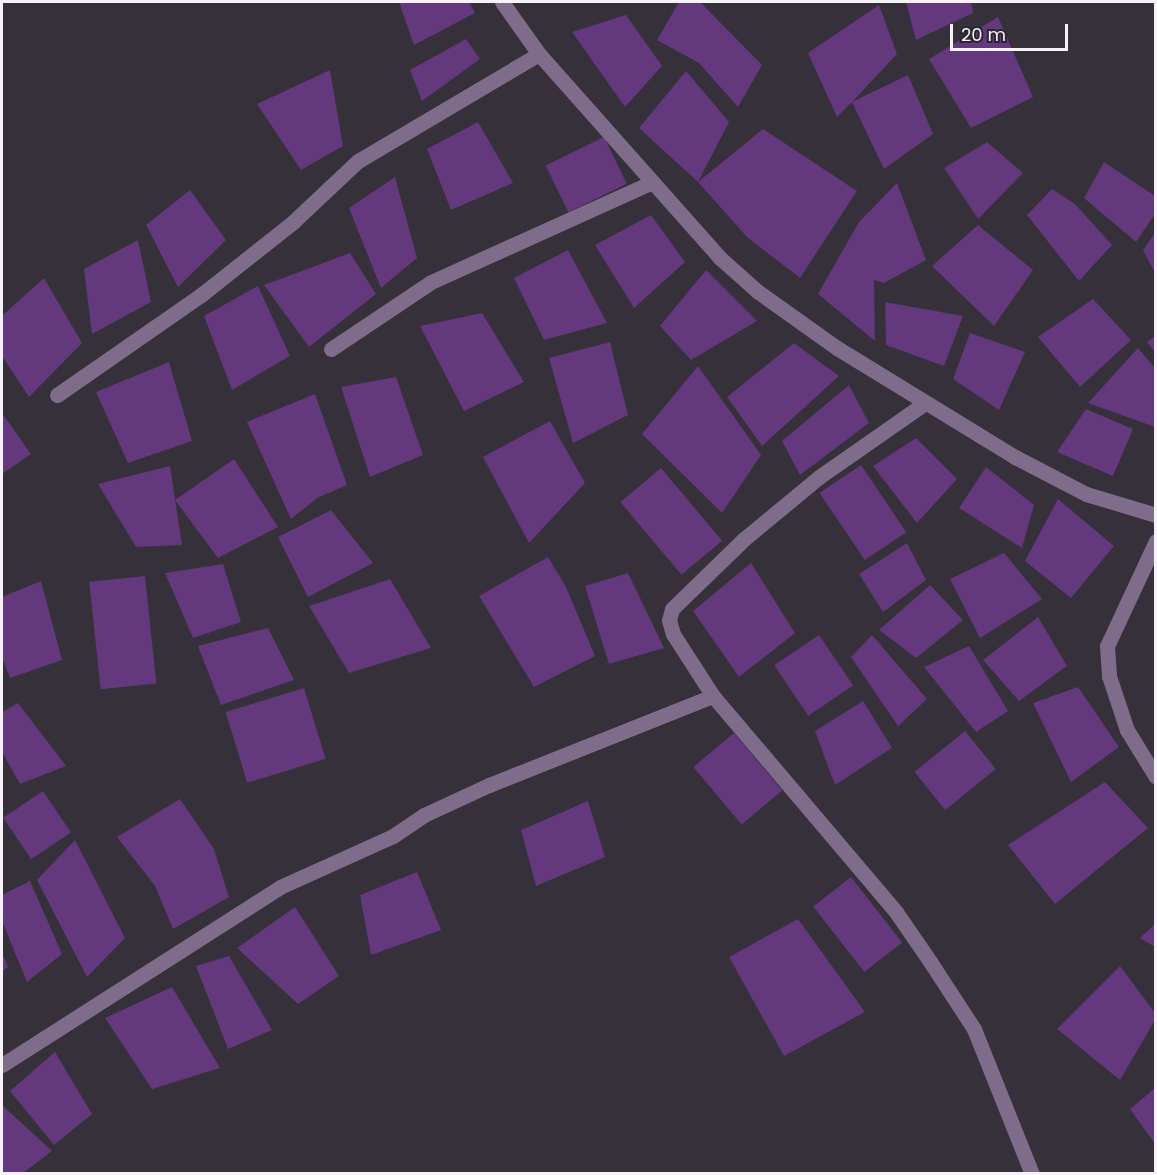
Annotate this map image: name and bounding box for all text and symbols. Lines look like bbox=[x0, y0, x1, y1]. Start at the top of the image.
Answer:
scale bar bbox=[953, 12, 1072, 50]
text: 20 m bbox=[961, 22, 1006, 47]

